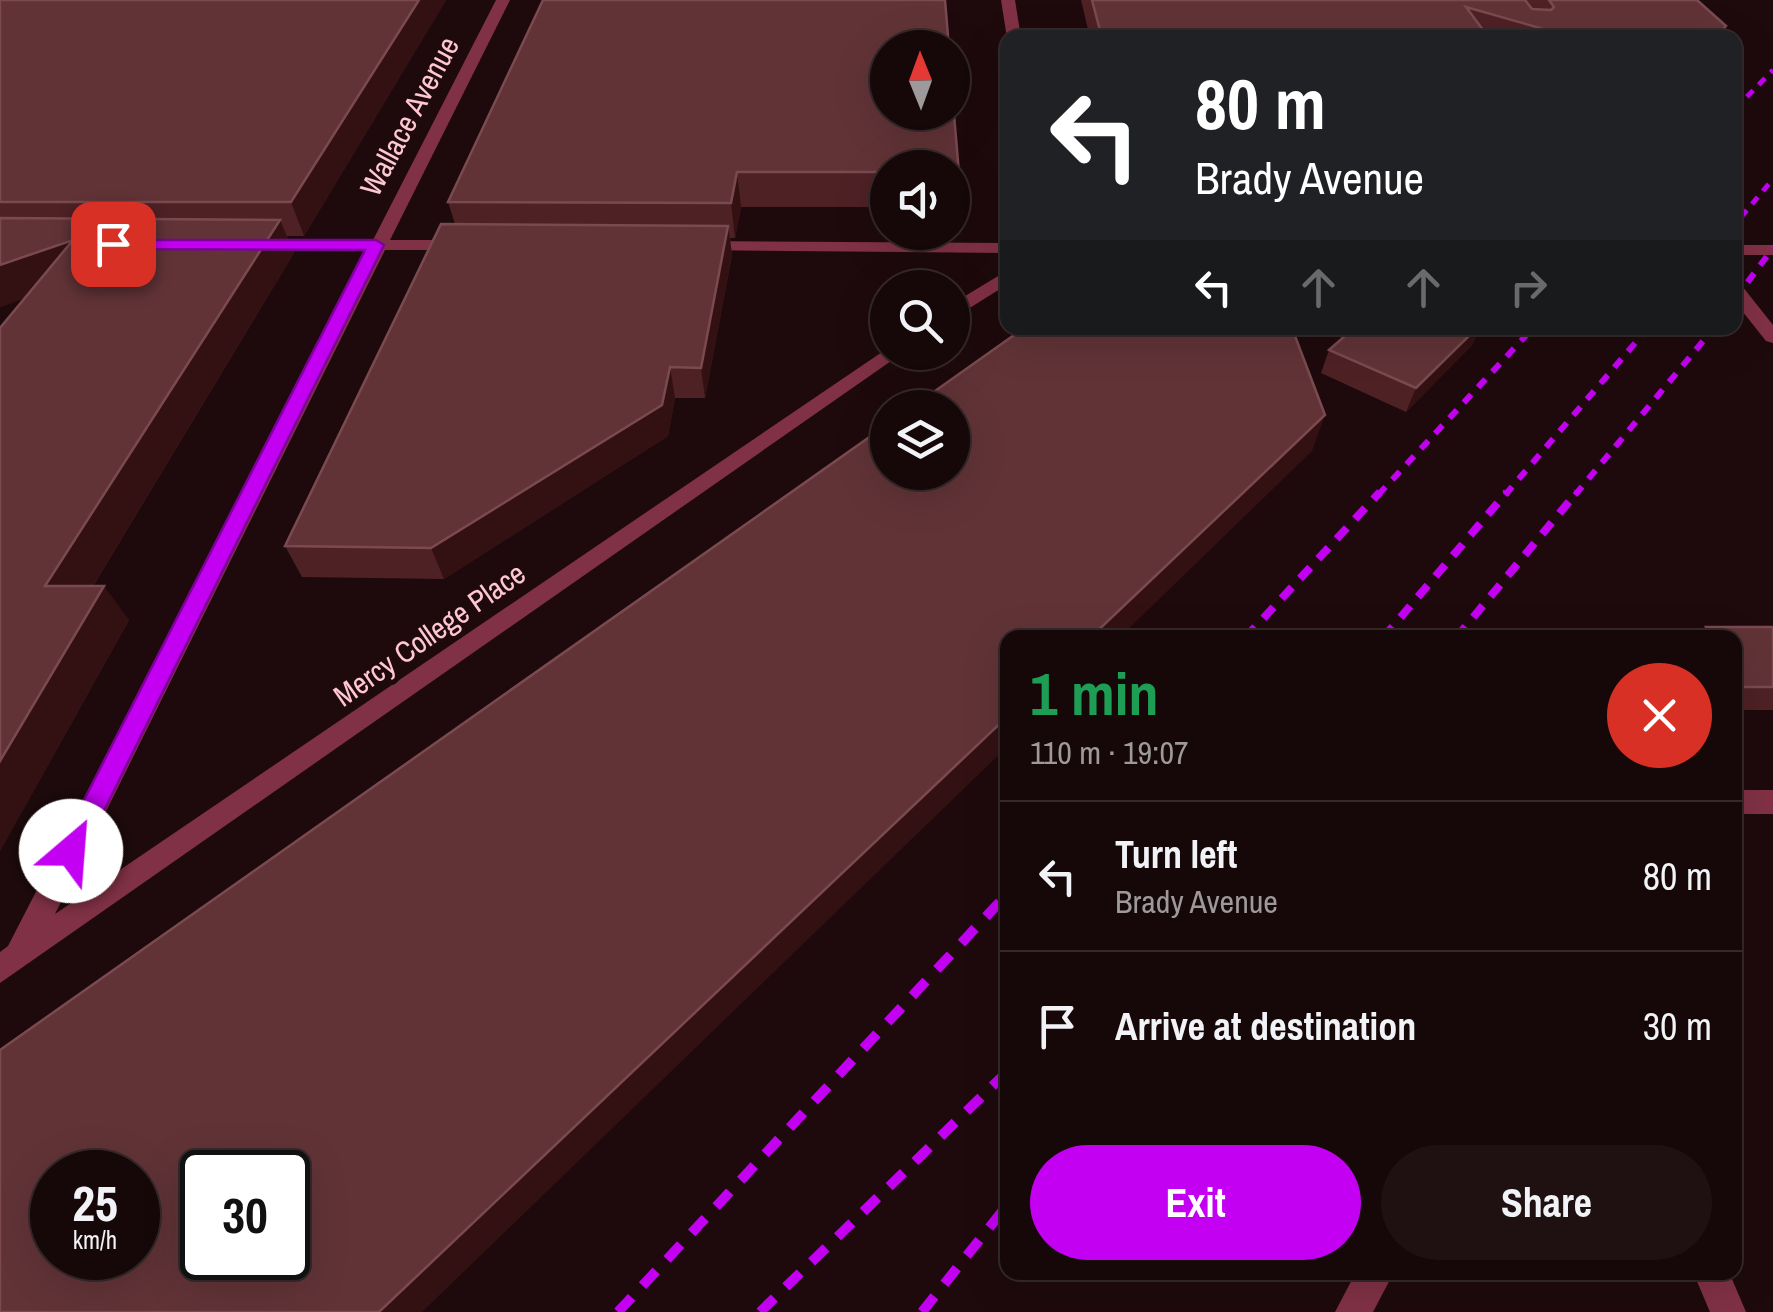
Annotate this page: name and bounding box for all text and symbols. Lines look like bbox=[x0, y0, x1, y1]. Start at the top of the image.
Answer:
street label: Wallace Avenue bbox=[350, 29, 468, 203]
north arrow bbox=[870, 30, 970, 130]
map controls bbox=[870, 30, 970, 490]
text: 80 m bbox=[1195, 57, 1326, 151]
icon: left bbox=[1030, 70, 1160, 200]
text: Brady Avenue bbox=[1195, 147, 1424, 208]
button: sound bbox=[870, 150, 970, 250]
pin bbox=[71, 202, 156, 287]
icon: arrive bbox=[86, 217, 141, 272]
icon: left bbox=[1186, 260, 1241, 315]
icon: ahead bbox=[1291, 260, 1346, 315]
icon: ahead bbox=[1396, 260, 1451, 315]
icon: right bbox=[1501, 260, 1556, 315]
button: search bbox=[870, 270, 970, 370]
button: layers bbox=[870, 390, 970, 490]
street label: Mercy College Place bbox=[325, 553, 533, 715]
text: 1 min bbox=[1030, 653, 1159, 734]
button: close bbox=[1607, 663, 1712, 768]
text: 110 m · 19:07 bbox=[1030, 731, 1189, 774]
position arrow bbox=[19, 799, 123, 903]
text: Turn left bbox=[1115, 829, 1237, 880]
icon: left bbox=[1030, 849, 1085, 904]
text: 80 m bbox=[1643, 851, 1712, 902]
text: Brady Avenue bbox=[1115, 880, 1278, 923]
icon: arrive bbox=[1030, 999, 1085, 1054]
text: Arrive at destination bbox=[1115, 1001, 1416, 1052]
text: 30 m bbox=[1643, 1001, 1712, 1052]
button: Exit bbox=[1030, 1145, 1361, 1260]
button: Share bbox=[1381, 1145, 1712, 1260]
speed limit sign: 30 bbox=[180, 1150, 310, 1280]
text: 25 bbox=[72, 1169, 118, 1237]
text: km/h bbox=[73, 1223, 117, 1257]

